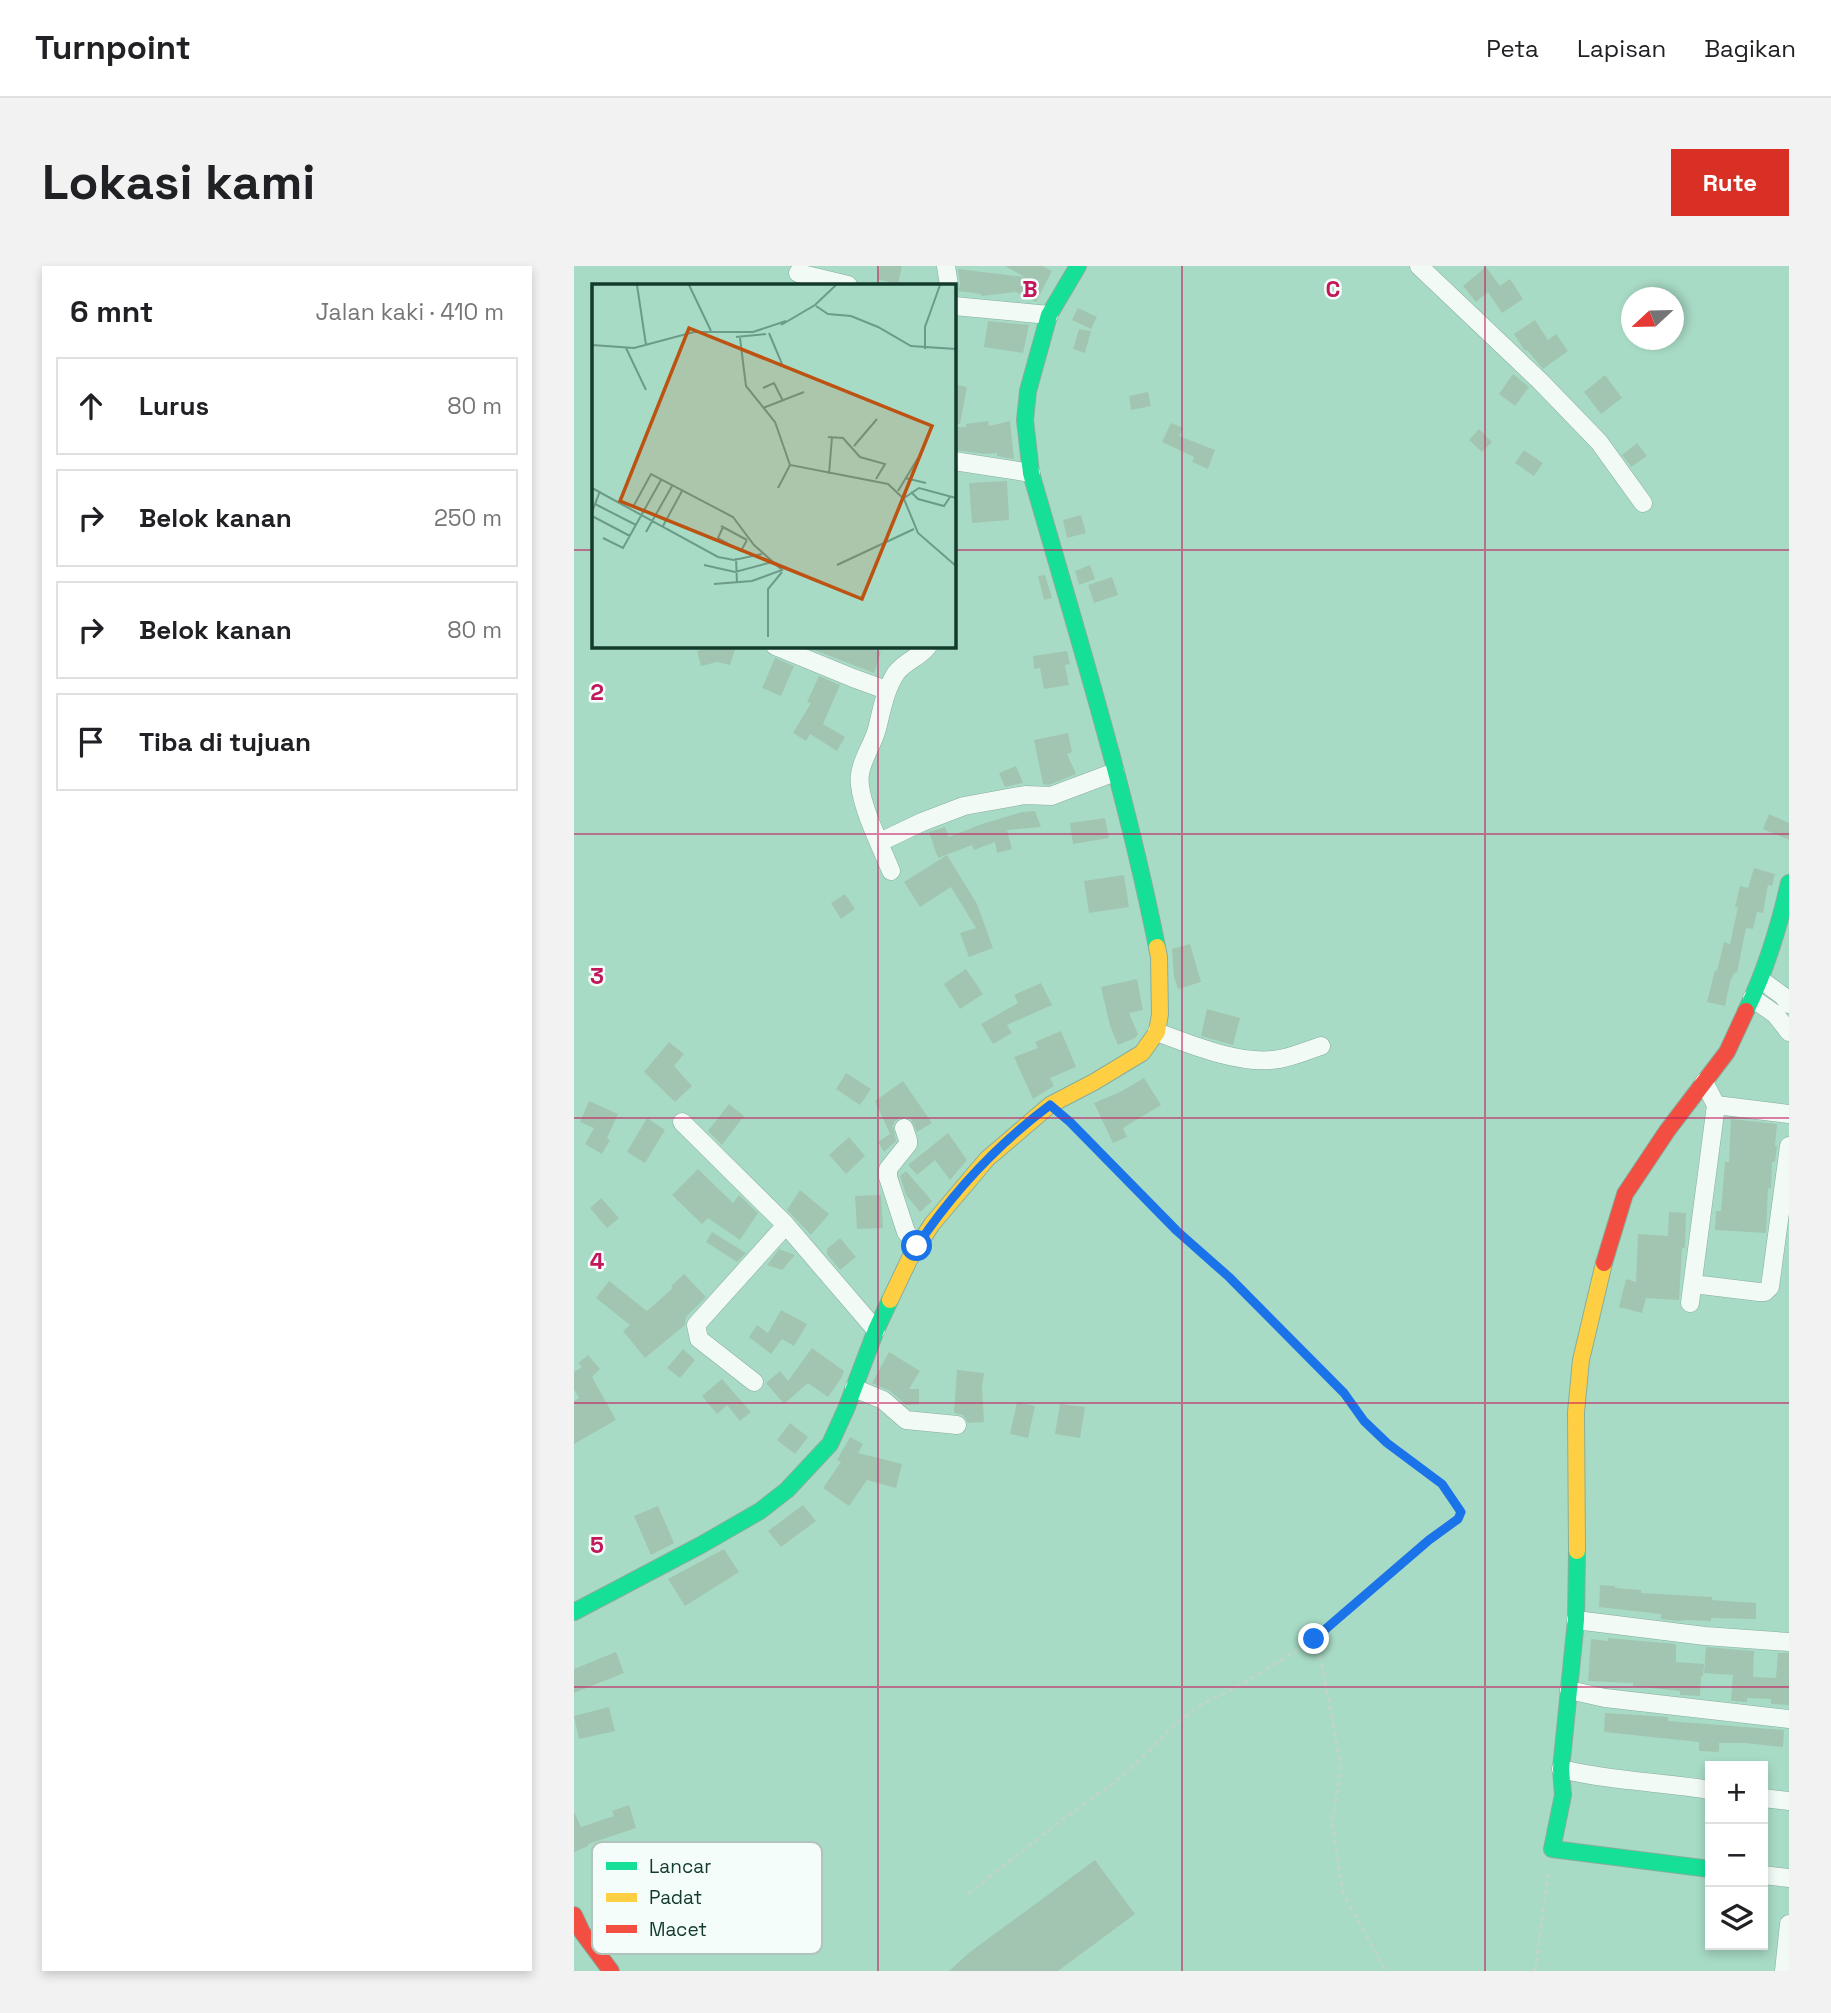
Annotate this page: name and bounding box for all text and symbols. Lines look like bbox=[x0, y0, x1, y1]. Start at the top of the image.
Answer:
text: Turnpoint bbox=[35, 27, 191, 69]
text: Peta bbox=[1486, 33, 1539, 64]
text: Lapisan bbox=[1577, 33, 1666, 64]
text: Bagikan bbox=[1704, 33, 1796, 64]
button: Rute bbox=[1671, 149, 1789, 216]
text: Lokasi kami bbox=[42, 151, 315, 213]
text: B bbox=[1022, 274, 1038, 304]
text: C bbox=[1326, 274, 1340, 304]
inset map bbox=[592, 284, 956, 648]
north arrow bbox=[1621, 287, 1684, 350]
text: 6 mnt bbox=[70, 292, 154, 331]
text: Jalan kaki · 410 m bbox=[316, 297, 504, 327]
icon: ahead bbox=[72, 387, 110, 425]
text: Lurus bbox=[139, 389, 209, 423]
text: 80 m bbox=[447, 391, 502, 421]
icon: right bbox=[72, 499, 110, 537]
text: Belok kanan bbox=[139, 501, 292, 535]
text: 250 m bbox=[434, 503, 502, 533]
icon: right bbox=[72, 611, 110, 649]
text: Belok kanan bbox=[139, 613, 292, 647]
text: 80 m bbox=[447, 615, 502, 645]
text: 2 bbox=[590, 677, 604, 707]
icon: arrive bbox=[72, 723, 110, 761]
text: Tiba di tujuan bbox=[139, 725, 311, 759]
text: 3 bbox=[590, 961, 604, 991]
route start bbox=[901, 1230, 932, 1261]
text: 4 bbox=[590, 1246, 605, 1276]
text: 5 bbox=[590, 1530, 604, 1560]
route end bbox=[1298, 1623, 1329, 1654]
map controls bbox=[1705, 1761, 1768, 1950]
button: + bbox=[1705, 1761, 1768, 1824]
button: − bbox=[1705, 1824, 1768, 1887]
legend bbox=[592, 1842, 822, 1954]
text: Lancar bbox=[649, 1854, 711, 1879]
text: Padat bbox=[649, 1885, 702, 1910]
button: layers bbox=[1705, 1887, 1768, 1950]
text: Macet bbox=[649, 1917, 707, 1942]

